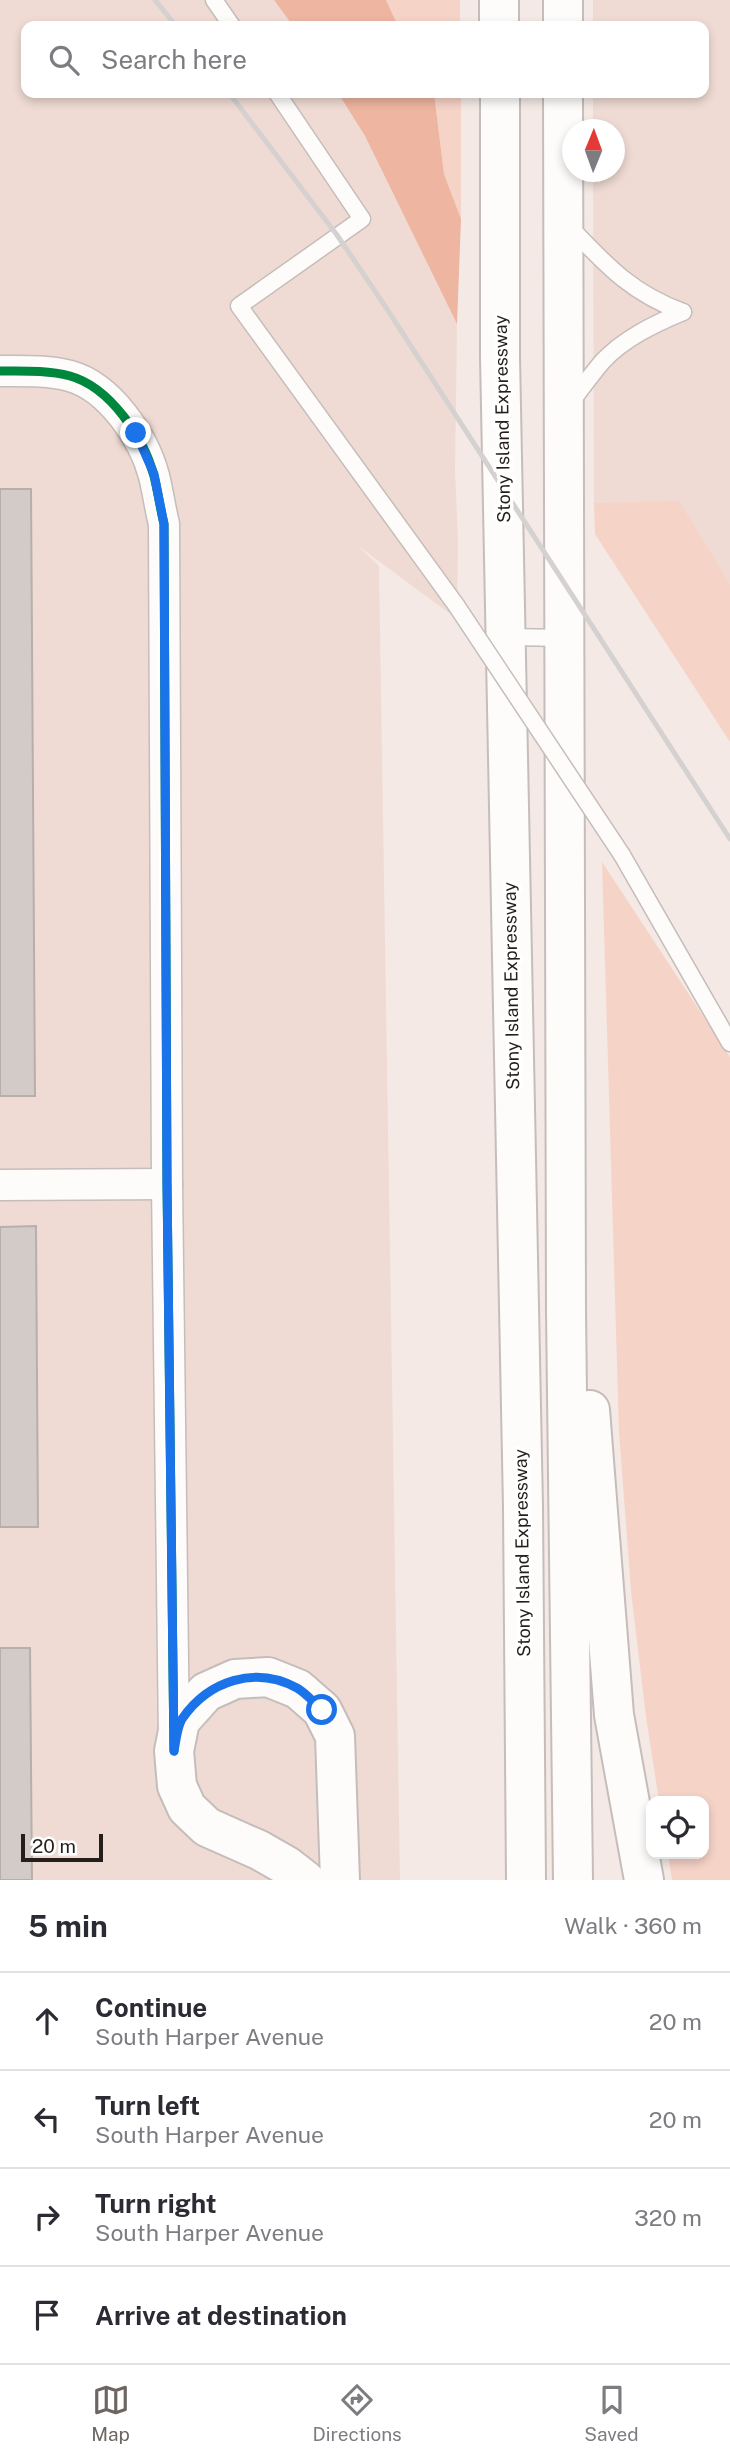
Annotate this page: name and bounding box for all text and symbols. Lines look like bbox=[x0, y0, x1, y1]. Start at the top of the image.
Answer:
search box bbox=[21, 21, 709, 98]
icon: search bbox=[45, 41, 83, 79]
text: Search here bbox=[101, 44, 247, 75]
north arrow bbox=[562, 119, 625, 182]
street label: Stony Island Expressway bbox=[490, 315, 514, 523]
route end bbox=[120, 417, 151, 448]
street label: Stony Island Expressway bbox=[499, 882, 523, 1090]
street label: Stony Island Expressway bbox=[510, 1449, 534, 1657]
route start bbox=[306, 1694, 337, 1725]
map controls bbox=[646, 1796, 709, 1859]
button: locate bbox=[646, 1796, 709, 1859]
scale bar bbox=[21, 1831, 103, 1863]
text: 20 m bbox=[32, 1835, 76, 1857]
text: 5 min bbox=[28, 1908, 108, 1944]
text: Walk · 360 m bbox=[564, 1912, 702, 1939]
text: Continue bbox=[95, 1992, 207, 2023]
icon: ahead bbox=[28, 2002, 66, 2040]
text: 20 m bbox=[649, 2008, 702, 2035]
text: South Harper Avenue bbox=[95, 2023, 324, 2050]
text: Turn left bbox=[95, 2090, 200, 2121]
icon: left bbox=[28, 2100, 66, 2138]
text: 20 m bbox=[649, 2106, 702, 2133]
text: South Harper Avenue bbox=[95, 2121, 324, 2148]
text: Turn right bbox=[95, 2188, 217, 2219]
icon: right bbox=[28, 2198, 66, 2236]
text: 320 m bbox=[634, 2204, 702, 2231]
text: South Harper Avenue bbox=[95, 2219, 324, 2246]
icon: arrive bbox=[28, 2296, 66, 2334]
text: Arrive at destination bbox=[95, 2300, 347, 2331]
tab: Map bbox=[91, 2381, 130, 2445]
tab: Directions bbox=[312, 2381, 402, 2445]
tab: Saved bbox=[584, 2381, 639, 2445]

